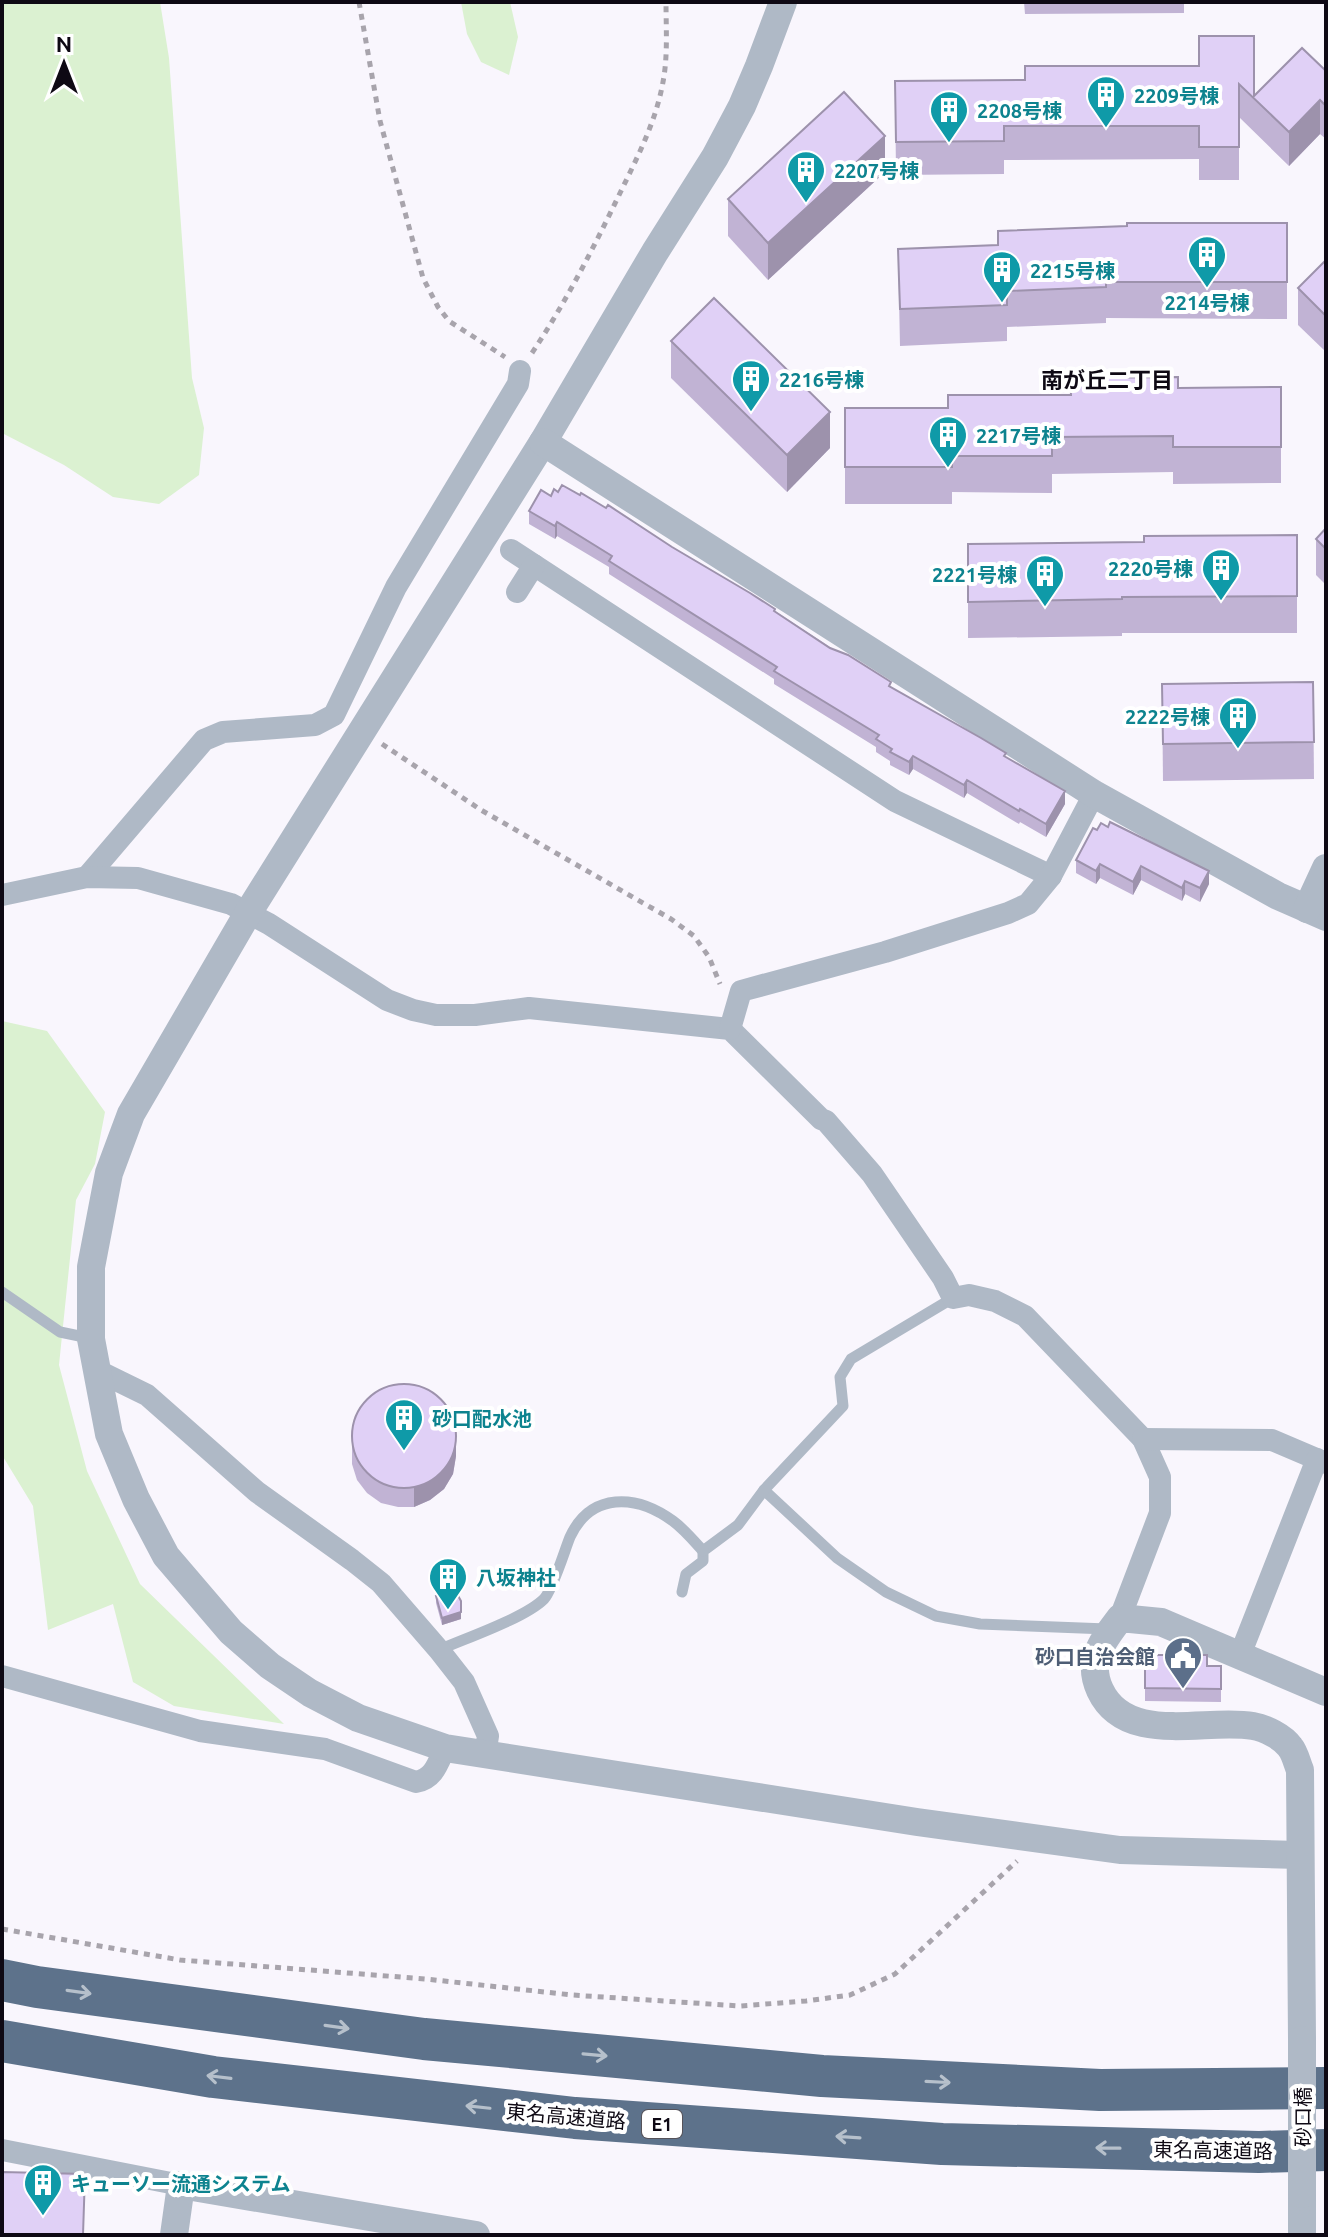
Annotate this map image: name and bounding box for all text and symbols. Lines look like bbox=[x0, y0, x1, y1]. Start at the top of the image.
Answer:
north arrow bbox=[24, 24, 104, 104]
text: N bbox=[56, 31, 72, 56]
building icon: 2209号棟 bbox=[1085, 74, 1127, 129]
place label: 2209号棟 bbox=[1134, 84, 1219, 107]
building icon: 2208号棟 bbox=[928, 89, 970, 144]
place label: 2208号棟 bbox=[977, 99, 1062, 122]
building icon: 2207号棟 bbox=[785, 149, 827, 204]
place label: 2207号棟 bbox=[834, 159, 919, 182]
building icon: 2214号棟 bbox=[1186, 234, 1228, 289]
building icon: 2215号棟 bbox=[981, 249, 1023, 304]
place label: 2215号棟 bbox=[1030, 259, 1115, 282]
place label: 2214号棟 bbox=[1164, 291, 1250, 314]
building icon: 2216号棟 bbox=[730, 358, 772, 413]
district label: 南が丘二丁目 bbox=[1041, 367, 1173, 392]
place label: 2216号棟 bbox=[779, 368, 864, 391]
building icon: 2217号棟 bbox=[927, 414, 969, 469]
place label: 2217号棟 bbox=[976, 424, 1061, 447]
building icon: 2220号棟 bbox=[1200, 547, 1242, 602]
building icon: 2221号棟 bbox=[1024, 553, 1066, 608]
place label: 2220号棟 bbox=[1108, 557, 1193, 580]
place label: 2221号棟 bbox=[932, 563, 1017, 586]
building icon: 2222号棟 bbox=[1217, 695, 1259, 750]
place label: 2222号棟 bbox=[1125, 705, 1210, 728]
building icon: 砂口配水池 bbox=[383, 1397, 425, 1452]
place label: 砂口配水池 bbox=[432, 1407, 532, 1430]
building icon: 八坂神社 bbox=[427, 1556, 469, 1611]
place label: 八坂神社 bbox=[476, 1566, 556, 1589]
public building icon: 砂口自治会館 bbox=[1162, 1635, 1204, 1690]
place label: 砂口自治会館 bbox=[1035, 1645, 1155, 1668]
one-way arrow bbox=[65, 1985, 92, 2000]
one-way arrow bbox=[323, 2020, 349, 2035]
one-way arrow bbox=[581, 2048, 608, 2063]
one-way arrow bbox=[206, 2070, 233, 2085]
one-way arrow bbox=[924, 2075, 951, 2090]
street label: 砂口橋 bbox=[1291, 2087, 1314, 2147]
one-way arrow bbox=[466, 2099, 491, 2114]
street label: 東名高速道路 bbox=[505, 2099, 627, 2133]
road number: E1 bbox=[642, 2110, 682, 2138]
one-way arrow bbox=[835, 2129, 862, 2144]
street label: 東名高速道路 bbox=[1153, 2137, 1273, 2163]
one-way arrow bbox=[1095, 2140, 1122, 2156]
building icon: キューソー流通システム bbox=[22, 2162, 64, 2217]
place label: キューソー流通システム bbox=[71, 2172, 290, 2195]

